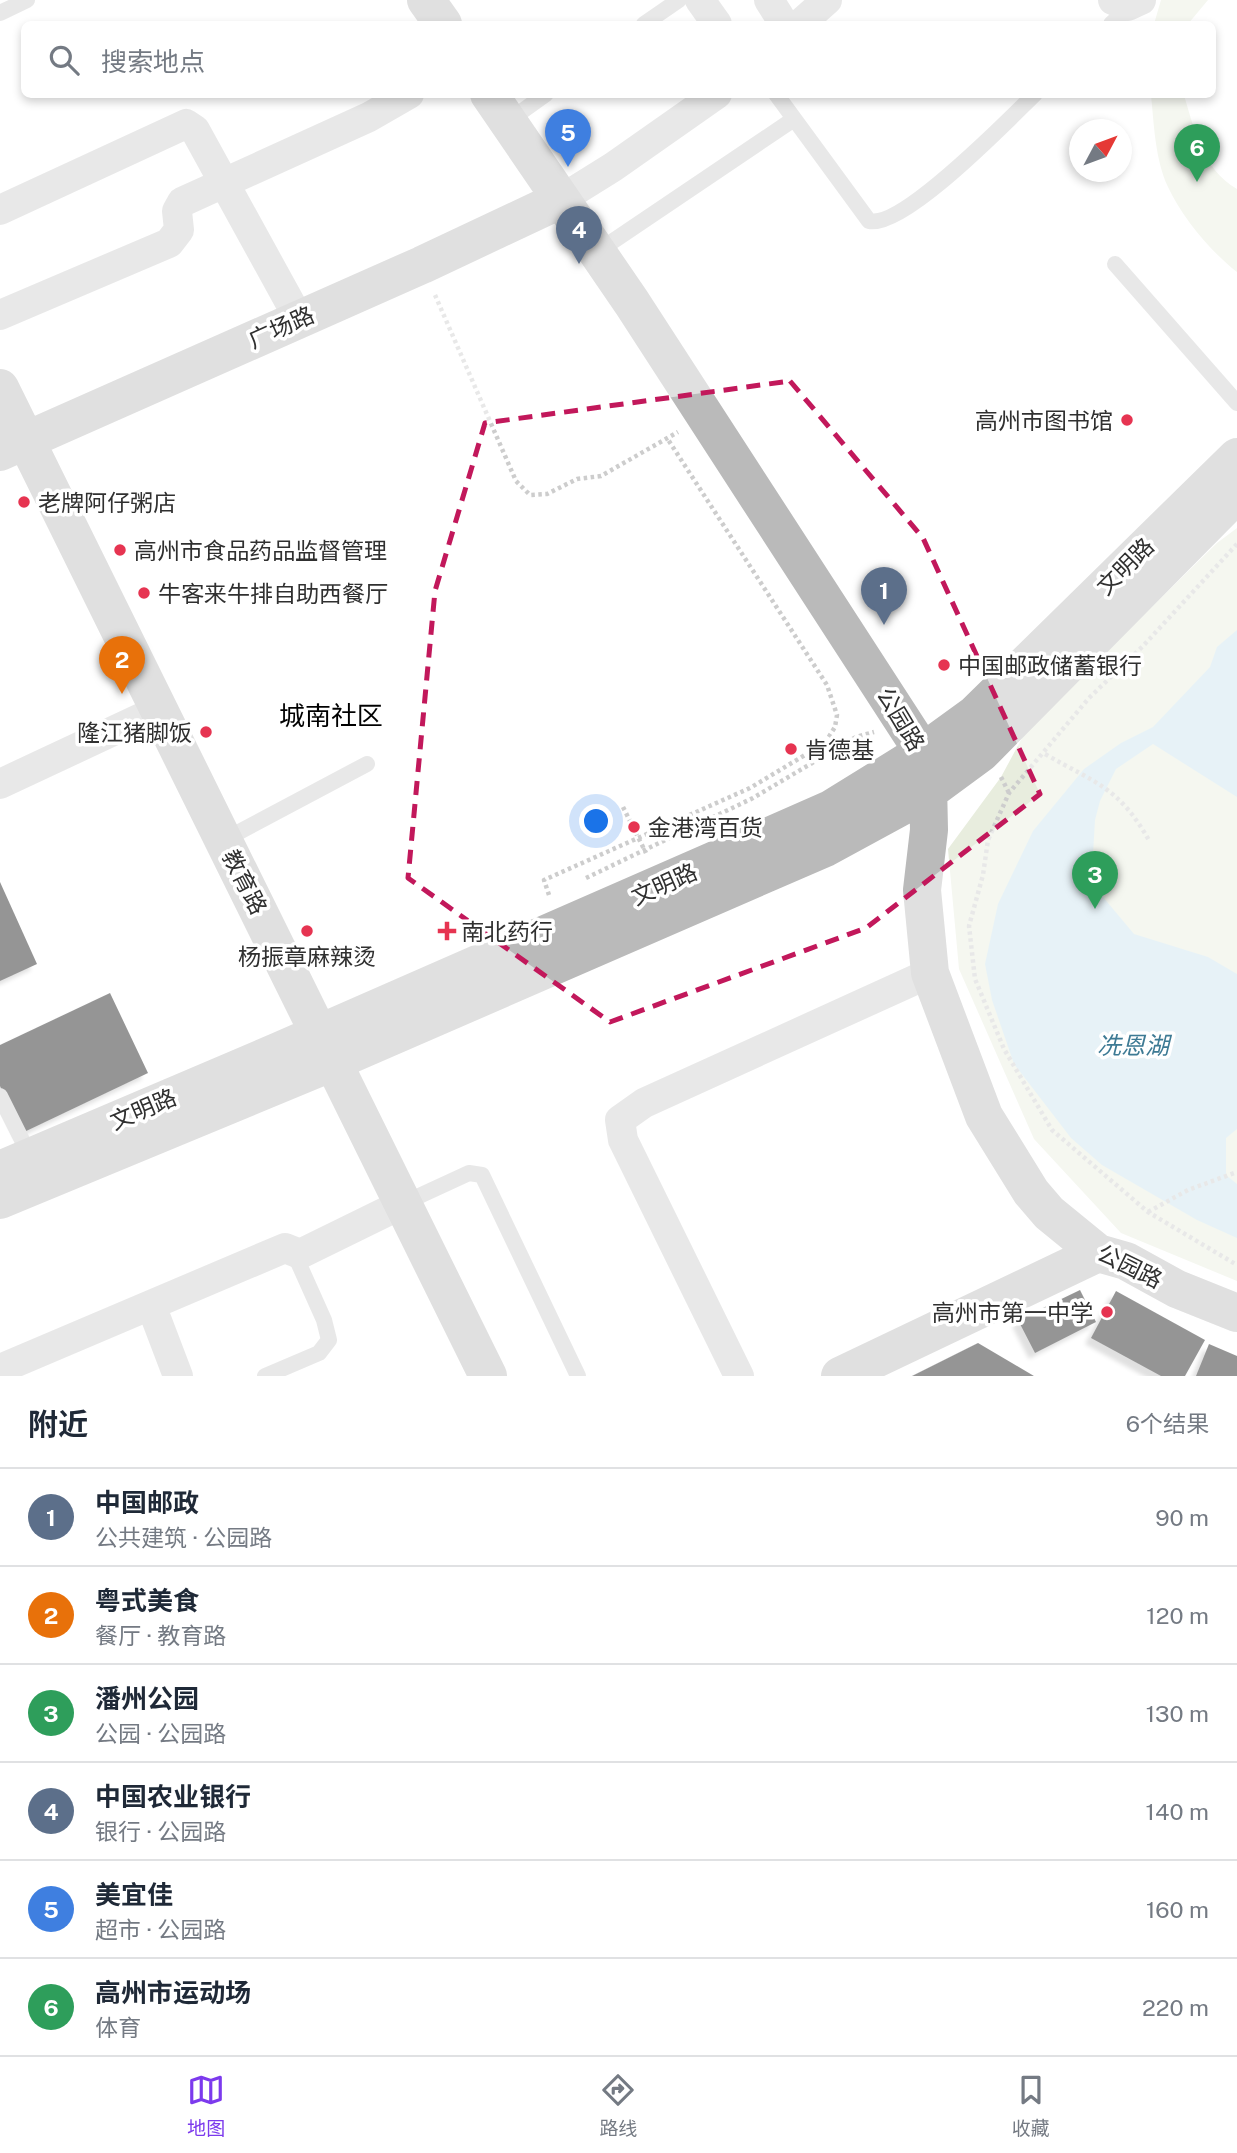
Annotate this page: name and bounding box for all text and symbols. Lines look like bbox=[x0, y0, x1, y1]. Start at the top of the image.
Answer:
search box bbox=[21, 21, 1216, 98]
icon: search bbox=[45, 41, 83, 79]
text: 搜索地点 bbox=[101, 46, 205, 77]
pin: 5 bbox=[545, 109, 591, 167]
north arrow bbox=[1069, 119, 1132, 182]
pin: 6 bbox=[1174, 124, 1220, 182]
pin: 4 bbox=[556, 206, 602, 264]
street label: 广场路 bbox=[244, 301, 318, 353]
place label: 高州市图书馆 bbox=[975, 407, 1113, 434]
marker: 高州市图书馆 bbox=[1119, 412, 1135, 428]
place label: 老牌阿仔粥店 bbox=[38, 489, 176, 516]
marker: 老牌阿仔粥店 bbox=[16, 494, 32, 510]
street label: 文明路 bbox=[1091, 532, 1159, 600]
place label: 高州市食品药品监督管理 bbox=[134, 537, 387, 564]
marker: 高州市食品药品监督管理 bbox=[112, 542, 128, 558]
pin: 1 bbox=[861, 567, 907, 625]
place label: 牛客来牛排自助西餐厅 bbox=[158, 580, 388, 607]
marker: 牛客来牛排自助西餐厅 bbox=[136, 585, 152, 601]
pin: 2 bbox=[99, 636, 145, 694]
place label: 中国邮政储蓄银行 bbox=[958, 652, 1142, 679]
marker: 中国邮政储蓄银行 bbox=[936, 657, 952, 673]
street label: 公园路 bbox=[872, 682, 930, 756]
district label: 城南社区 bbox=[279, 700, 383, 731]
place label: 隆江猪脚饭 bbox=[77, 719, 192, 746]
marker: 隆江猪脚饭 bbox=[198, 724, 214, 740]
place label: 肯德基 bbox=[805, 736, 874, 763]
marker: 肯德基 bbox=[783, 741, 799, 757]
your location bbox=[579, 804, 613, 838]
place label: 金港湾百货 bbox=[648, 814, 763, 841]
marker: 金港湾百货 bbox=[626, 819, 642, 835]
street label: 教育路 bbox=[217, 845, 273, 919]
pin: 3 bbox=[1072, 851, 1118, 909]
street label: 文明路 bbox=[627, 858, 701, 910]
place label: 南北药行 bbox=[461, 918, 553, 945]
marker: 杨振章麻辣烫 bbox=[299, 923, 315, 939]
marker: 南北药行 bbox=[439, 923, 455, 939]
place label: 杨振章麻辣烫 bbox=[238, 943, 376, 970]
water label: 冼恩湖 bbox=[1097, 1031, 1173, 1059]
street label: 文明路 bbox=[106, 1083, 180, 1135]
street label: 公园路 bbox=[1093, 1239, 1167, 1293]
place label: 高州市第一中学 bbox=[932, 1299, 1093, 1326]
marker: 高州市第一中学 bbox=[1099, 1304, 1115, 1320]
text: 附近 bbox=[28, 1406, 88, 1442]
text: 6个结果 bbox=[1126, 1410, 1209, 1437]
text: 中国邮政 bbox=[95, 1487, 199, 1518]
text: 1 bbox=[46, 1504, 56, 1531]
text: 90 m bbox=[1155, 1504, 1209, 1531]
text: 公共建筑 · 公园路 bbox=[95, 1524, 272, 1551]
text: 粤式美食 bbox=[95, 1585, 199, 1616]
text: 2 bbox=[44, 1602, 58, 1629]
text: 120 m bbox=[1146, 1602, 1209, 1629]
text: 餐厅 · 教育路 bbox=[95, 1622, 226, 1649]
text: 潘州公园 bbox=[95, 1683, 199, 1714]
text: 3 bbox=[43, 1700, 59, 1727]
text: 130 m bbox=[1146, 1700, 1209, 1727]
text: 公园 · 公园路 bbox=[95, 1720, 226, 1747]
text: 中国农业银行 bbox=[95, 1781, 251, 1812]
text: 4 bbox=[43, 1798, 59, 1825]
text: 140 m bbox=[1146, 1798, 1209, 1825]
text: 银行 · 公园路 bbox=[95, 1818, 226, 1845]
text: 美宜佳 bbox=[95, 1879, 173, 1910]
text: 5 bbox=[43, 1896, 59, 1923]
text: 160 m bbox=[1146, 1896, 1209, 1923]
text: 超市 · 公园路 bbox=[95, 1916, 226, 1943]
text: 高州市运动场 bbox=[95, 1977, 251, 2008]
text: 6 bbox=[43, 1994, 59, 2021]
text: 220 m bbox=[1142, 1994, 1209, 2021]
text: 体育 bbox=[95, 2014, 141, 2041]
tab: 地图 bbox=[187, 2071, 225, 2140]
tab: 路线 bbox=[599, 2071, 638, 2140]
tab: 收藏 bbox=[1012, 2071, 1050, 2140]

